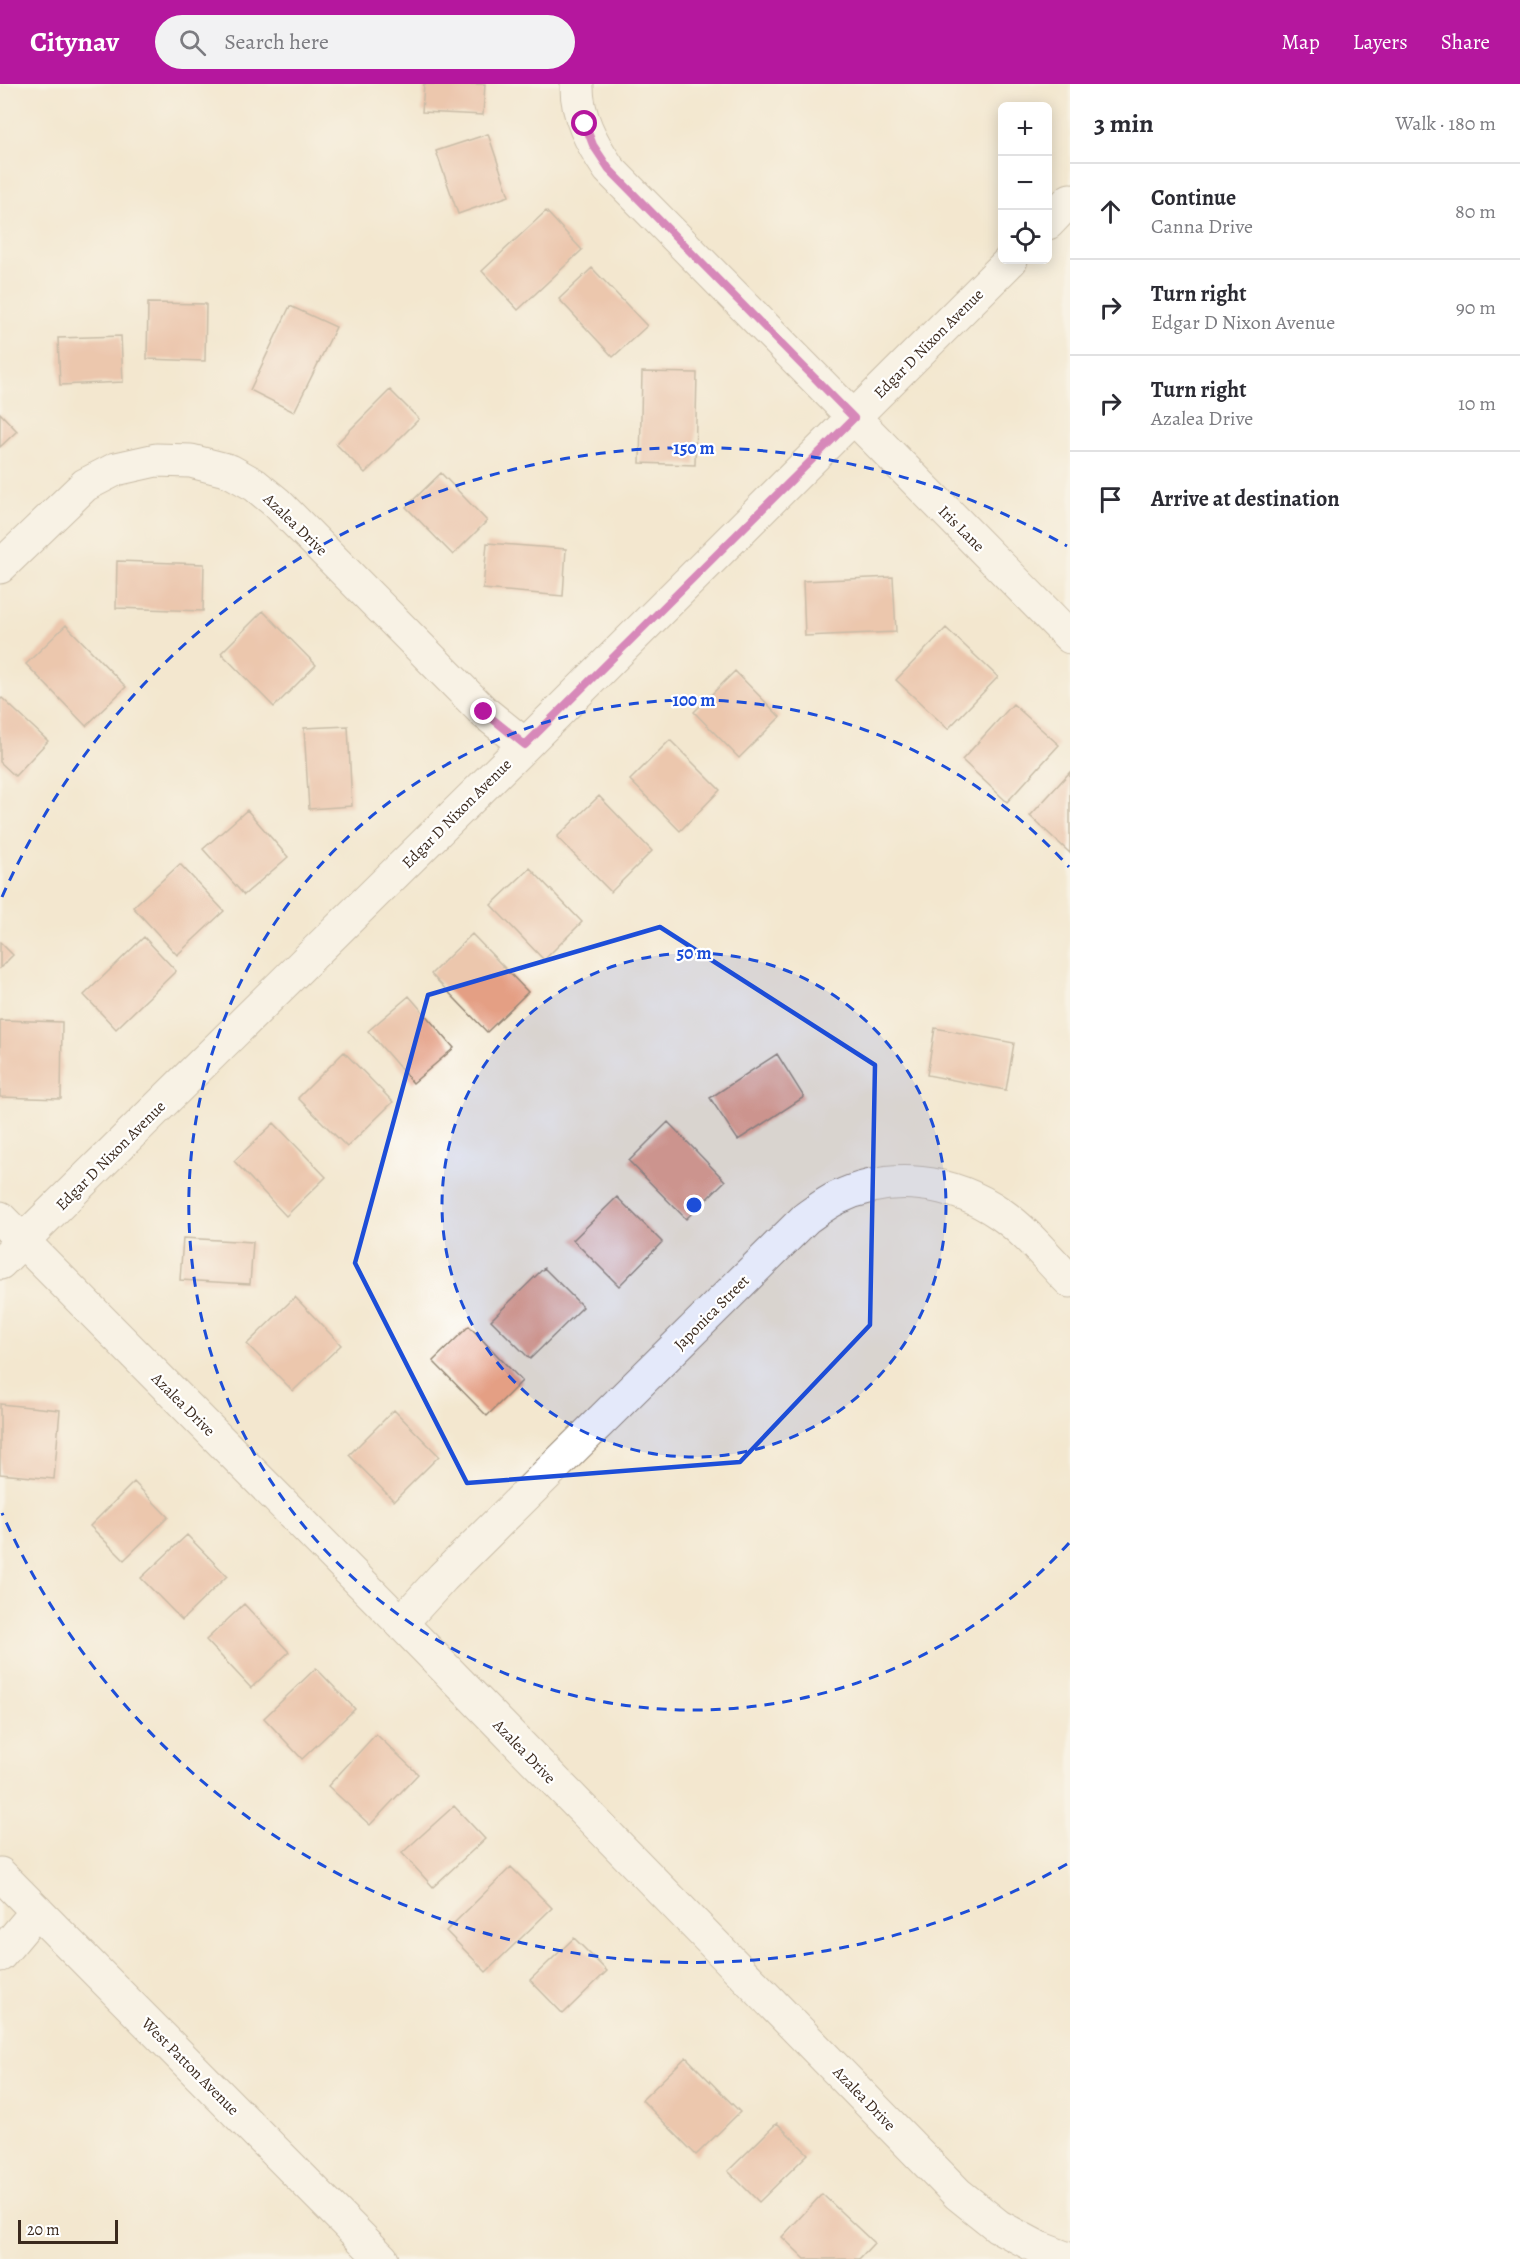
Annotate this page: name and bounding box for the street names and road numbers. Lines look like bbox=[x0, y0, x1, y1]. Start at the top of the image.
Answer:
street label: Edgar D Nixon Avenue bbox=[869, 284, 989, 404]
street label: Azalea Drive bbox=[258, 488, 332, 561]
street label: Iris Lane bbox=[933, 501, 989, 557]
street label: Edgar D Nixon Avenue bbox=[397, 754, 517, 874]
street label: Edgar D Nixon Avenue bbox=[51, 1096, 171, 1216]
street label: Japonica Street bbox=[669, 1270, 754, 1355]
street label: Azalea Drive bbox=[146, 1367, 220, 1441]
street label: Azalea Drive bbox=[487, 1714, 561, 1789]
street label: West Patton Avenue bbox=[136, 2012, 244, 2120]
street label: Azalea Drive bbox=[827, 2061, 901, 2136]

